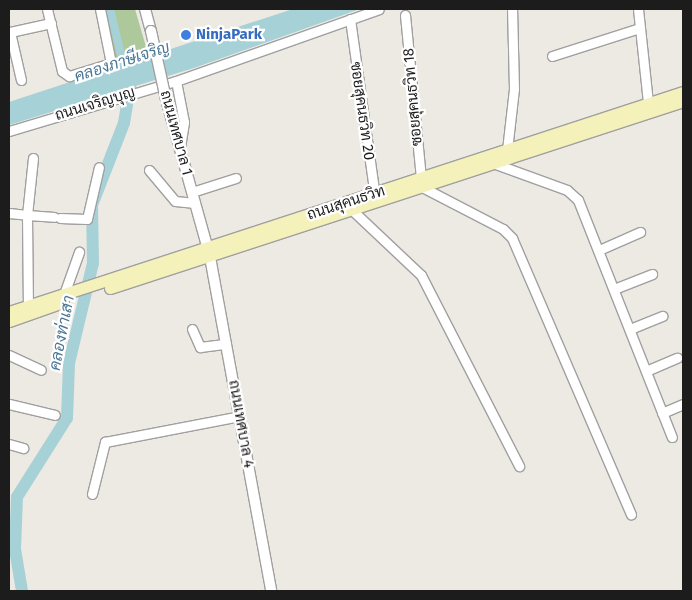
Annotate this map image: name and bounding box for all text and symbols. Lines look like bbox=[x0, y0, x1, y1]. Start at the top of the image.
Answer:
place label: NinjaPark bbox=[196, 26, 262, 44]
marker: NinjaPark bbox=[180, 29, 192, 41]
water label: คลองภาษีเจริญ bbox=[72, 38, 172, 86]
street label: ซอยสุคนธวิท 18 bbox=[400, 47, 426, 147]
street label: ซอยสุคนธวิท 20 bbox=[346, 61, 378, 161]
street label: ถนนเจริญบุญ bbox=[53, 83, 137, 125]
street label: ถนนเทศบาล 1 bbox=[156, 88, 196, 178]
street label: ถนนสุคนธวิท bbox=[305, 182, 387, 224]
water label: คลองท่าเสา bbox=[45, 294, 79, 372]
street label: ถนนเทศบาล 4 bbox=[224, 379, 258, 469]

